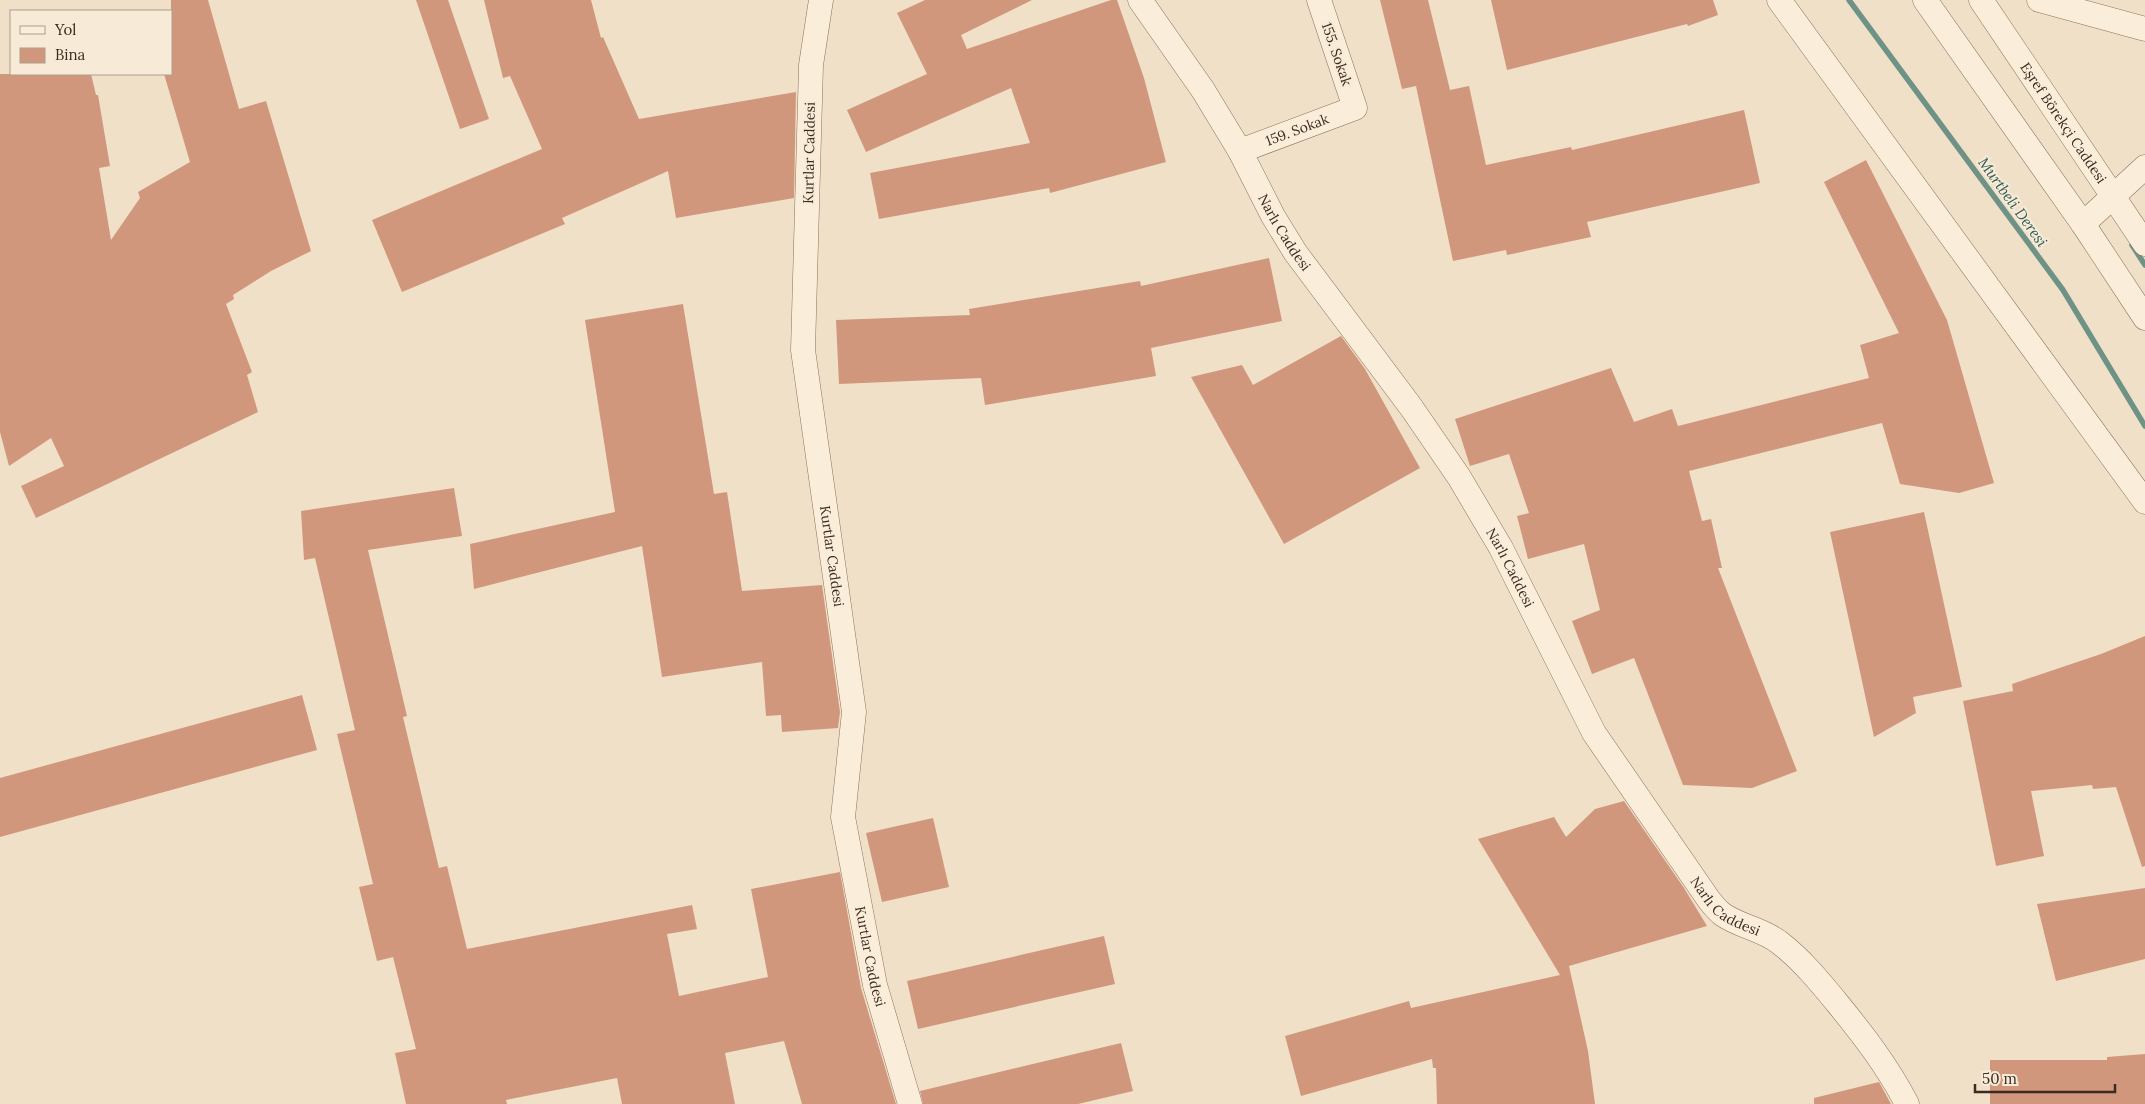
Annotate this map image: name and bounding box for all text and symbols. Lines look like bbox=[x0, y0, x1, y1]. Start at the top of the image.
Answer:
legend bbox=[10, 10, 172, 75]
text: Yol bbox=[54, 20, 76, 39]
street label: 155. Sokak bbox=[1318, 20, 1356, 89]
text: Bina bbox=[55, 45, 86, 64]
street label: Eşref Börekçi Caddesi bbox=[2016, 59, 2111, 187]
street label: Kurtlar Caddesi bbox=[799, 102, 819, 204]
street label: 159. Sokak bbox=[1263, 109, 1332, 150]
water label: Murtbeli Deresi bbox=[1974, 154, 2052, 251]
street label: Narlı Caddesi bbox=[1254, 191, 1315, 274]
street label: Kurtlar Caddesi bbox=[816, 504, 848, 608]
street label: Narlı Caddesi bbox=[1482, 525, 1538, 610]
street label: Narlı Caddesi bbox=[1686, 873, 1763, 940]
street label: Kurtlar Caddesi bbox=[851, 905, 890, 1009]
scale bar bbox=[1975, 1062, 2115, 1094]
text: 50 m bbox=[1982, 1069, 2017, 1088]

